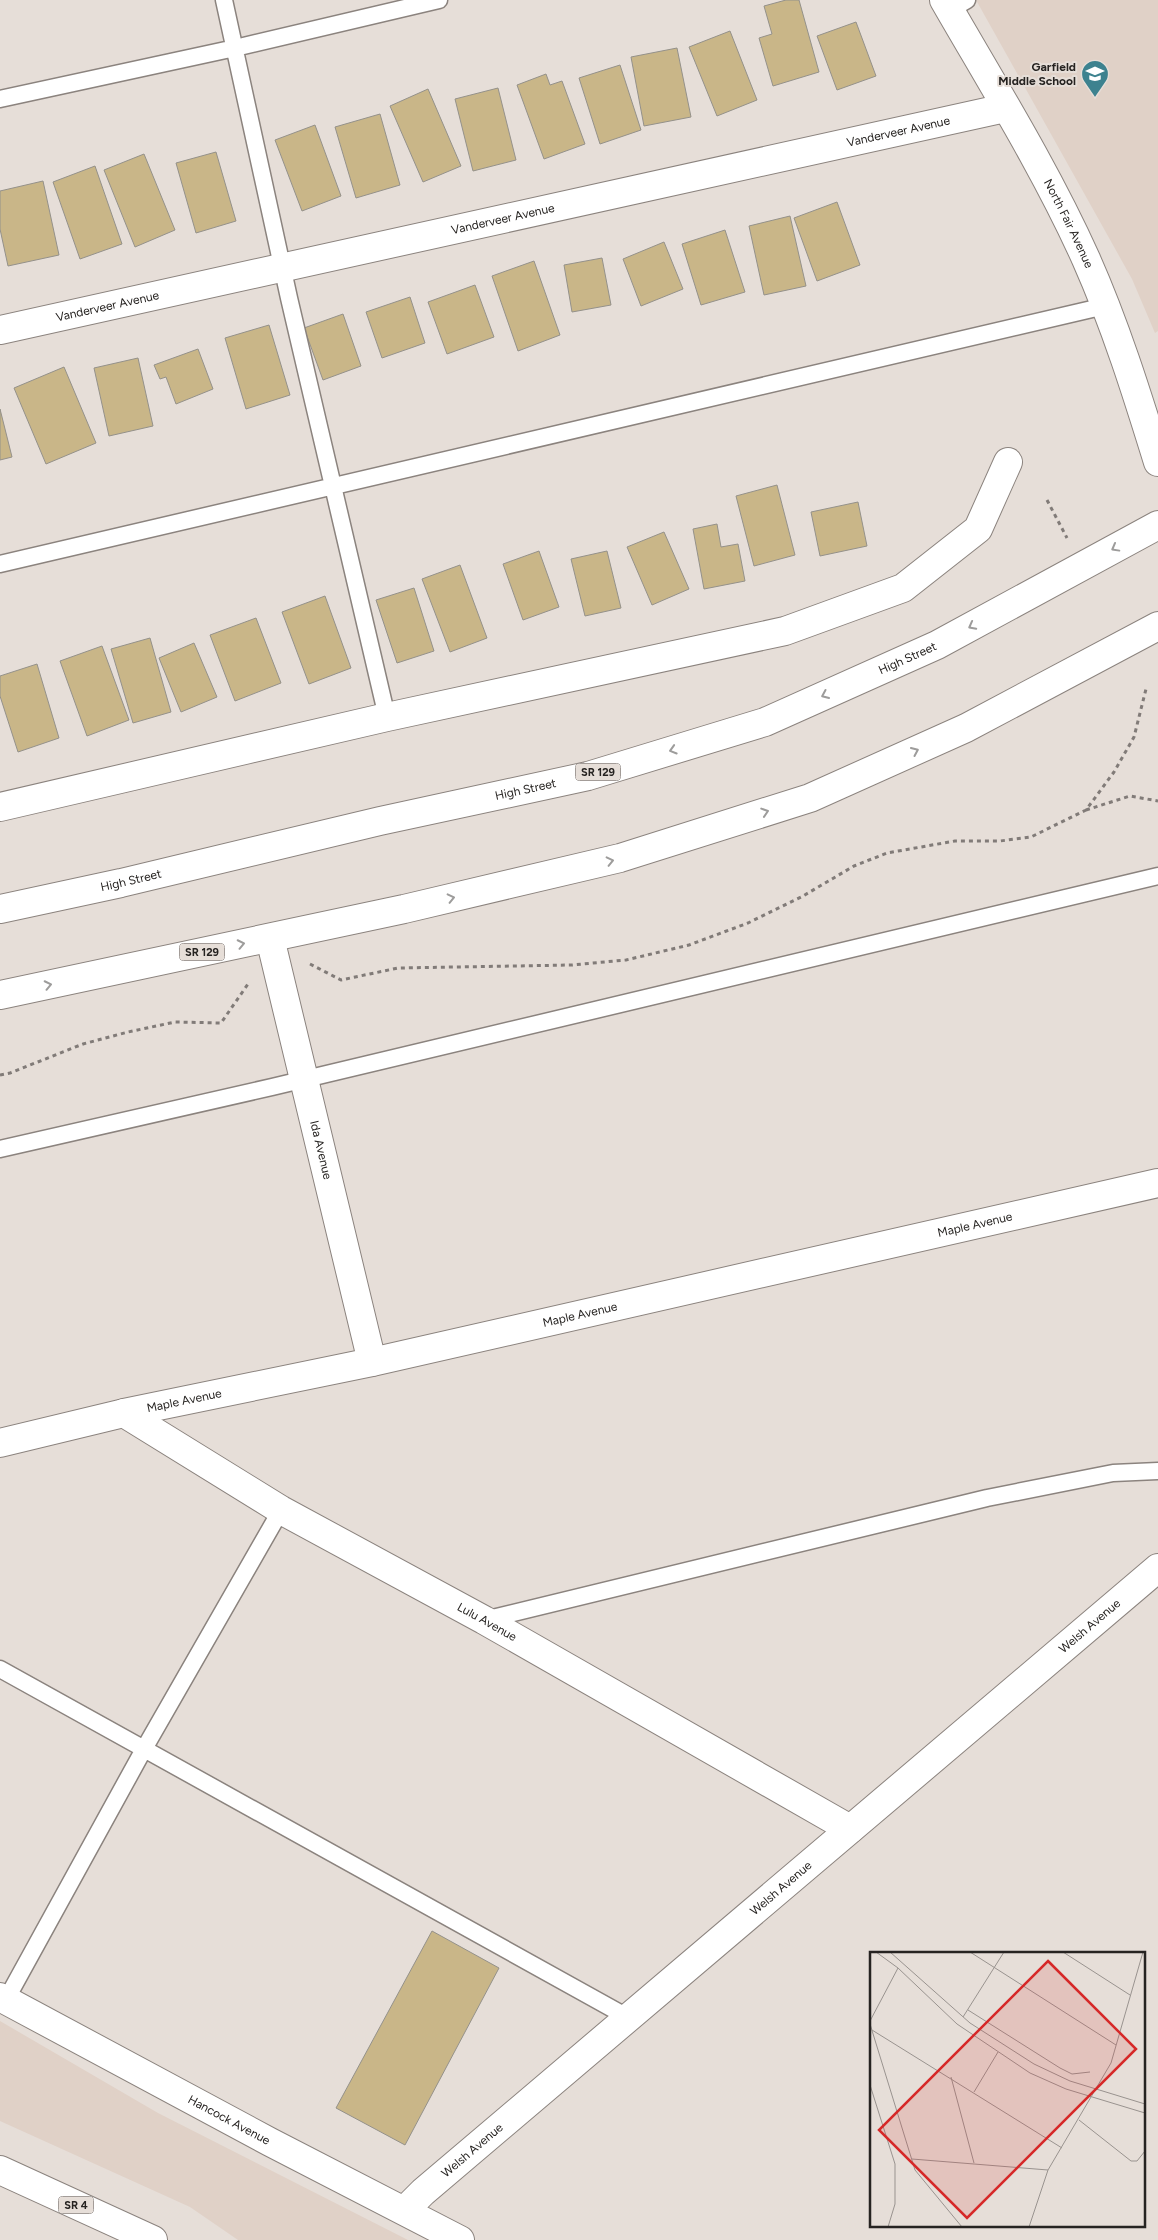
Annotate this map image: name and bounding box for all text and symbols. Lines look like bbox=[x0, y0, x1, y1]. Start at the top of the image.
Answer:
school or university icon: Garfield Middle School bbox=[1080, 59, 1110, 98]
place label: Garfield Middle School bbox=[998, 60, 1076, 88]
street label: Vanderveer Avenue bbox=[845, 113, 952, 150]
street label: North Fair Avenue bbox=[1041, 177, 1096, 271]
street label: Vanderveer Avenue bbox=[450, 201, 556, 237]
street label: Vanderveer Avenue bbox=[55, 288, 161, 324]
one-way arrow bbox=[1112, 542, 1121, 552]
one-way arrow bbox=[969, 620, 978, 630]
street label: High Street bbox=[876, 639, 939, 677]
one-way arrow bbox=[821, 688, 830, 699]
one-way arrow bbox=[669, 744, 677, 754]
one-way arrow bbox=[910, 746, 919, 757]
road number: SR 129 bbox=[576, 764, 620, 780]
street label: High Street bbox=[494, 776, 558, 803]
one-way arrow bbox=[760, 808, 768, 818]
one-way arrow bbox=[605, 856, 614, 867]
street label: High Street bbox=[99, 866, 163, 894]
one-way arrow bbox=[447, 893, 456, 904]
one-way arrow bbox=[236, 939, 245, 950]
road number: SR 129 bbox=[180, 944, 224, 960]
one-way arrow bbox=[43, 980, 52, 991]
street label: Ida Avenue bbox=[307, 1119, 335, 1181]
street label: Maple Avenue bbox=[936, 1209, 1014, 1240]
street label: Maple Avenue bbox=[541, 1299, 619, 1330]
street label: Maple Avenue bbox=[145, 1386, 223, 1415]
street label: Welsh Avenue bbox=[1056, 1596, 1124, 1656]
street label: Lulu Avenue bbox=[455, 1600, 520, 1644]
street label: Welsh Avenue bbox=[747, 1858, 815, 1918]
inset map bbox=[870, 1952, 1146, 2228]
street label: Hancock Avenue bbox=[186, 2092, 273, 2148]
street label: Welsh Avenue bbox=[439, 2120, 506, 2180]
road number: SR 4 bbox=[58, 2196, 94, 2214]

